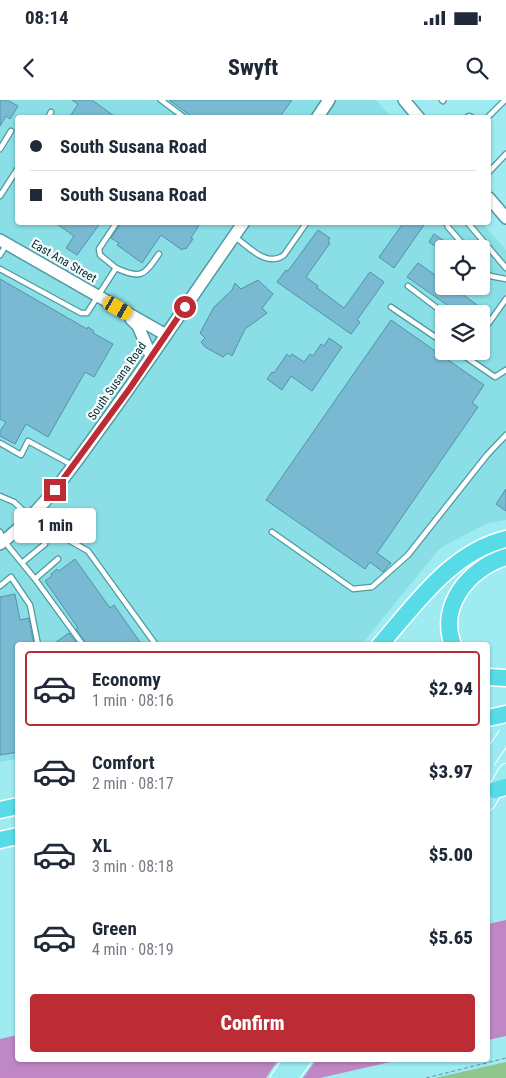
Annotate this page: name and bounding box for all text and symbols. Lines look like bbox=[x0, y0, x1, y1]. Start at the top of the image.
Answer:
text: 08:14 bbox=[25, 6, 69, 29]
icon: back bbox=[15, 54, 43, 82]
icon: search bbox=[463, 54, 491, 82]
text: Swyft bbox=[228, 55, 278, 80]
text: South Susana Road bbox=[60, 135, 207, 158]
text: South Susana Road bbox=[60, 183, 207, 206]
street label: East Ana Street bbox=[29, 237, 99, 285]
map controls bbox=[435, 240, 490, 360]
button: locate bbox=[435, 240, 490, 295]
car bbox=[101, 294, 134, 322]
route start bbox=[174, 296, 196, 318]
button: layers bbox=[435, 305, 490, 360]
street label: South Susana Road bbox=[85, 339, 149, 423]
route end bbox=[44, 479, 66, 501]
callout: 1 min bbox=[14, 508, 96, 542]
text: 1 min bbox=[37, 516, 73, 535]
icon: car bbox=[32, 666, 77, 711]
text: Economy bbox=[92, 668, 161, 691]
text: $2.94 bbox=[429, 677, 473, 700]
text: 1 min · 08:16 bbox=[92, 691, 174, 710]
icon: car bbox=[32, 749, 77, 794]
text: Comfort bbox=[92, 751, 155, 774]
text: $3.97 bbox=[429, 760, 473, 783]
text: 2 min · 08:17 bbox=[92, 774, 174, 793]
icon: car bbox=[32, 832, 77, 877]
text: XL bbox=[92, 834, 112, 857]
text: $5.00 bbox=[429, 843, 473, 866]
text: 3 min · 08:18 bbox=[92, 857, 174, 876]
icon: car bbox=[32, 915, 77, 960]
text: Green bbox=[92, 917, 137, 940]
text: $5.65 bbox=[429, 926, 473, 949]
text: 4 min · 08:19 bbox=[92, 940, 174, 959]
button: Confirm bbox=[30, 994, 475, 1052]

